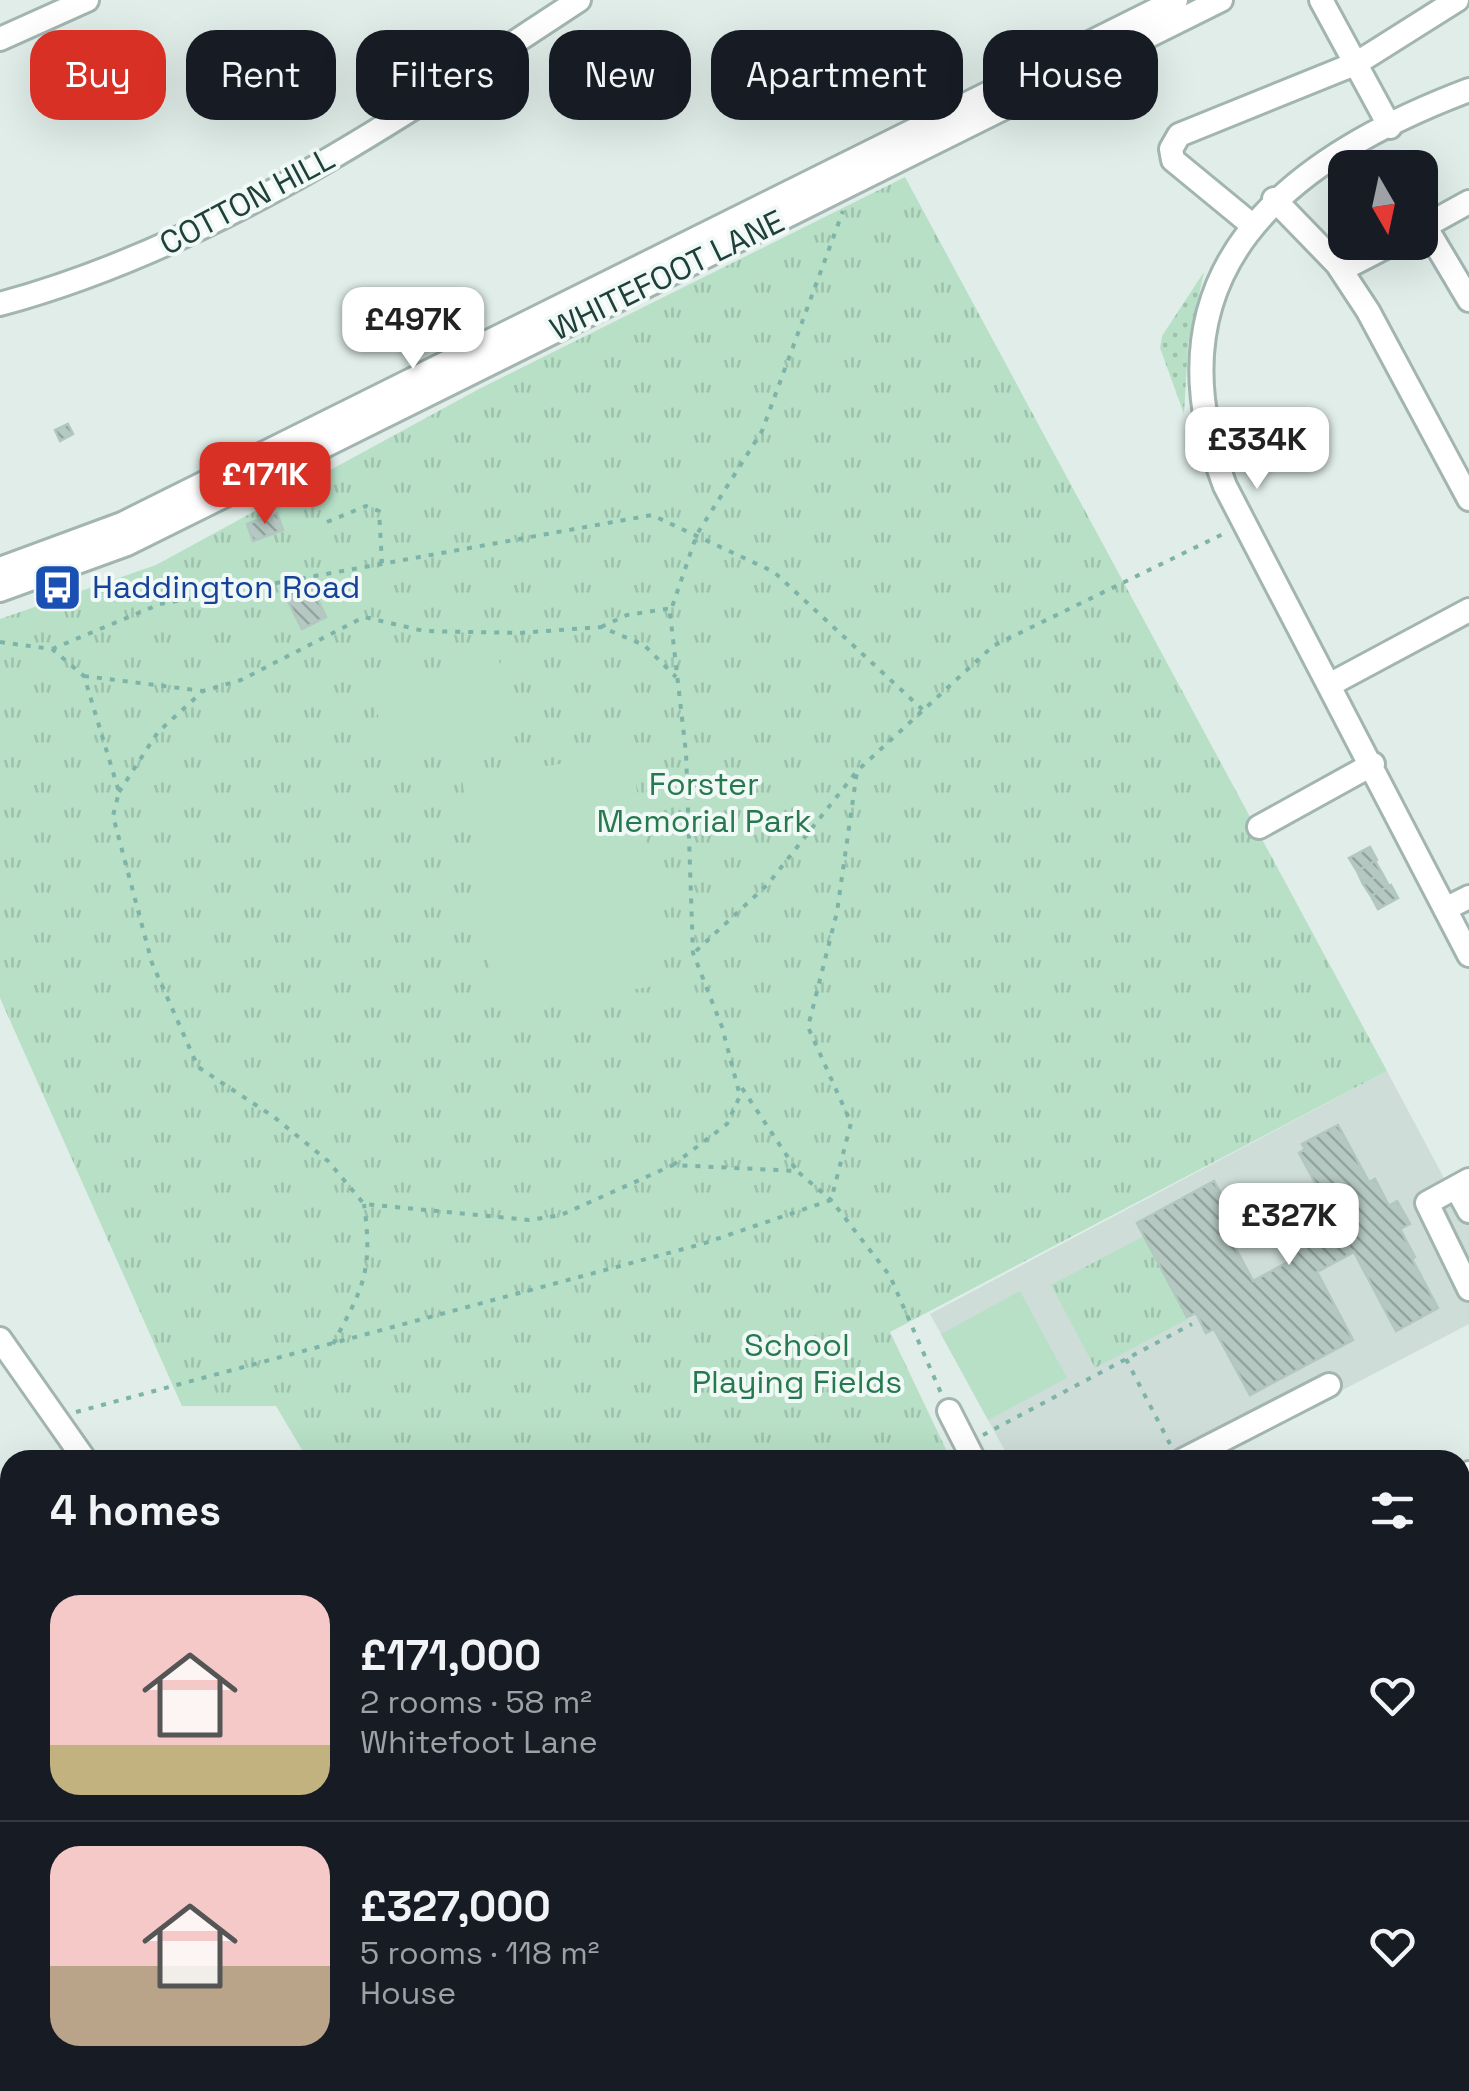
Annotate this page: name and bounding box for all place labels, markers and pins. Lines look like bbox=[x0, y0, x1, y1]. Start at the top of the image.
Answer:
pin: £497K bbox=[343, 287, 483, 372]
pin: £334K bbox=[1187, 407, 1327, 492]
pin: £171K bbox=[195, 442, 335, 527]
bus stop icon: Haddington Road bbox=[31, 561, 83, 613]
place label: Haddington Road bbox=[92, 567, 360, 607]
pin: £327K bbox=[1219, 1183, 1359, 1268]

